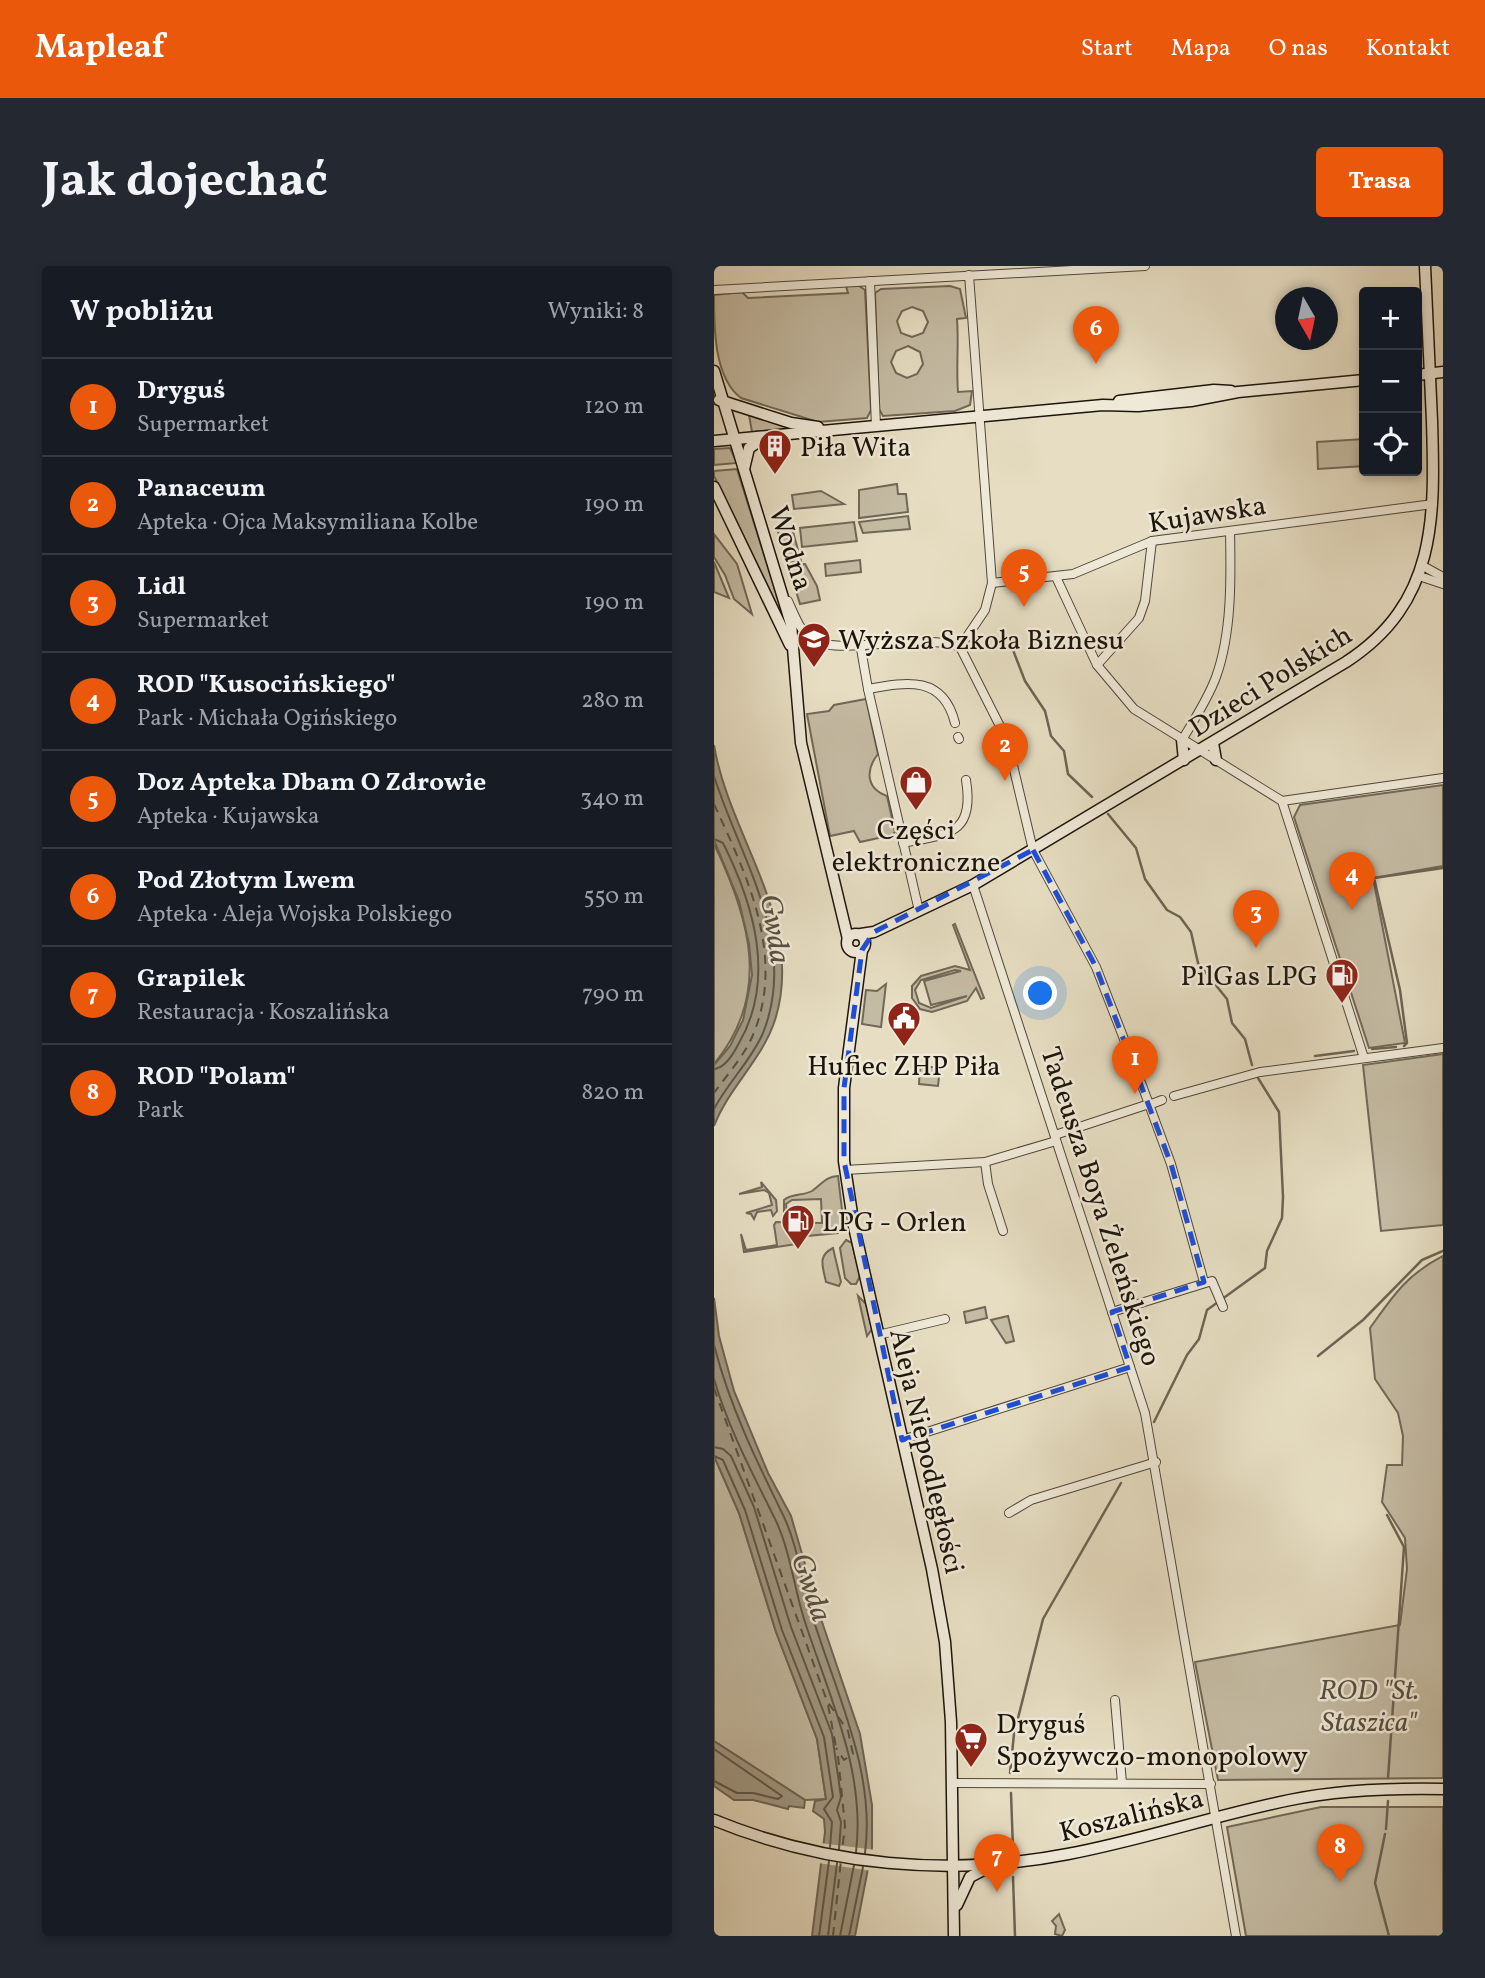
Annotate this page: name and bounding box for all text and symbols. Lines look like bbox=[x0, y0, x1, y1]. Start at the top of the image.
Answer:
text: Mapleaf bbox=[35, 26, 165, 72]
text: Start bbox=[1081, 32, 1133, 66]
text: Mapa bbox=[1171, 32, 1231, 66]
text: O nas bbox=[1269, 32, 1328, 66]
text: Kontakt bbox=[1366, 32, 1450, 66]
button: Trasa bbox=[1316, 147, 1443, 217]
text: Jak dojechać bbox=[42, 148, 328, 217]
north arrow bbox=[1275, 287, 1338, 350]
map controls bbox=[1359, 287, 1422, 476]
button: + bbox=[1359, 287, 1422, 350]
text: W pobliżu bbox=[70, 291, 213, 333]
text: Wyniki: 8 bbox=[548, 296, 644, 328]
pin: 6 bbox=[1073, 306, 1119, 364]
button: − bbox=[1359, 350, 1422, 413]
text: Dryguś bbox=[137, 373, 225, 409]
text: 1 bbox=[88, 391, 98, 423]
text: 120 m bbox=[584, 391, 644, 423]
text: Supermarket bbox=[137, 409, 269, 441]
button: locate bbox=[1359, 413, 1422, 476]
building icon: Piła Wita bbox=[756, 427, 794, 476]
place label: Piła Wita bbox=[800, 429, 911, 468]
text: Panaceum bbox=[137, 471, 266, 507]
street label: Kujawska bbox=[1146, 487, 1269, 544]
text: 2 bbox=[87, 489, 99, 521]
text: 190 m bbox=[584, 489, 644, 521]
street label: Wodna bbox=[758, 501, 822, 596]
text: Apteka · Ojca Maksymiliana Kolbe bbox=[137, 507, 478, 539]
pin: 5 bbox=[1001, 549, 1047, 607]
text: Lidl bbox=[137, 569, 186, 605]
text: 3 bbox=[87, 587, 99, 619]
text: 190 m bbox=[584, 587, 644, 619]
text: Supermarket bbox=[137, 605, 269, 637]
street label: Dzieci Polskich bbox=[1182, 616, 1360, 748]
school or university icon: Wyższa Szkoła Biznesu bbox=[795, 620, 833, 669]
place label: Wyższa Szkoła Biznesu bbox=[838, 622, 1124, 661]
text: ROD "Kusocińskiego" bbox=[137, 667, 396, 703]
text: 4 bbox=[86, 685, 100, 717]
text: 280 m bbox=[581, 685, 644, 717]
text: Park · Michała Ogińskiego bbox=[137, 703, 397, 735]
pin: 2 bbox=[982, 723, 1028, 781]
shop icon: Części elektroniczne bbox=[897, 763, 935, 812]
text: Doz Apteka Dbam O Zdrowie bbox=[137, 765, 486, 801]
text: 5 bbox=[87, 783, 99, 815]
text: 340 m bbox=[580, 783, 644, 815]
text: Apteka · Kujawska bbox=[137, 801, 319, 833]
place label: Części elektroniczne bbox=[832, 812, 1000, 883]
pin: 4 bbox=[1329, 852, 1375, 910]
text: Pod Złotym Lwem bbox=[137, 863, 356, 899]
text: 6 bbox=[87, 881, 99, 913]
text: 550 m bbox=[584, 881, 644, 913]
pin: 3 bbox=[1233, 890, 1279, 948]
water label: Gwda bbox=[748, 891, 800, 967]
text: Apteka · Aleja Wojska Polskiego bbox=[137, 899, 452, 931]
fuel station icon: PilGas LPG bbox=[1323, 956, 1361, 1005]
place label: PilGas LPG bbox=[1181, 958, 1318, 997]
text: Grapilek bbox=[137, 961, 245, 997]
your location bbox=[1023, 976, 1057, 1010]
text: 7 bbox=[88, 979, 99, 1011]
text: 790 m bbox=[582, 979, 644, 1011]
text: Restauracja · Koszalińska bbox=[137, 997, 390, 1029]
public building icon: Hufiec ZHP Piła bbox=[885, 999, 923, 1048]
pin: 1 bbox=[1112, 1036, 1158, 1094]
street label: Tadeusza Boya Żeleńskiego bbox=[1030, 1042, 1170, 1371]
place label: Hufiec ZHP Piła bbox=[807, 1048, 1001, 1087]
text: ROD "Polam" bbox=[137, 1059, 296, 1095]
text: 8 bbox=[87, 1077, 99, 1109]
text: 820 m bbox=[581, 1077, 644, 1109]
text: Park bbox=[137, 1095, 184, 1127]
fuel station icon: LPG - Orlen bbox=[779, 1202, 817, 1251]
place label: LPG - Orlen bbox=[822, 1204, 967, 1243]
street label: Aleja Niepodległości bbox=[878, 1325, 973, 1578]
water label: Gwda bbox=[779, 1548, 841, 1628]
park label: ROD "St. Staszica" bbox=[1319, 1672, 1419, 1743]
place label: Dryguś Spożywczo-monopolowy bbox=[996, 1706, 1308, 1777]
supermarket icon: Dryguś Spożywczo-monopolowy bbox=[952, 1720, 990, 1769]
street label: Koszalińska bbox=[1055, 1780, 1208, 1853]
pin: 8 bbox=[1317, 1824, 1363, 1882]
pin: 7 bbox=[974, 1834, 1020, 1892]

